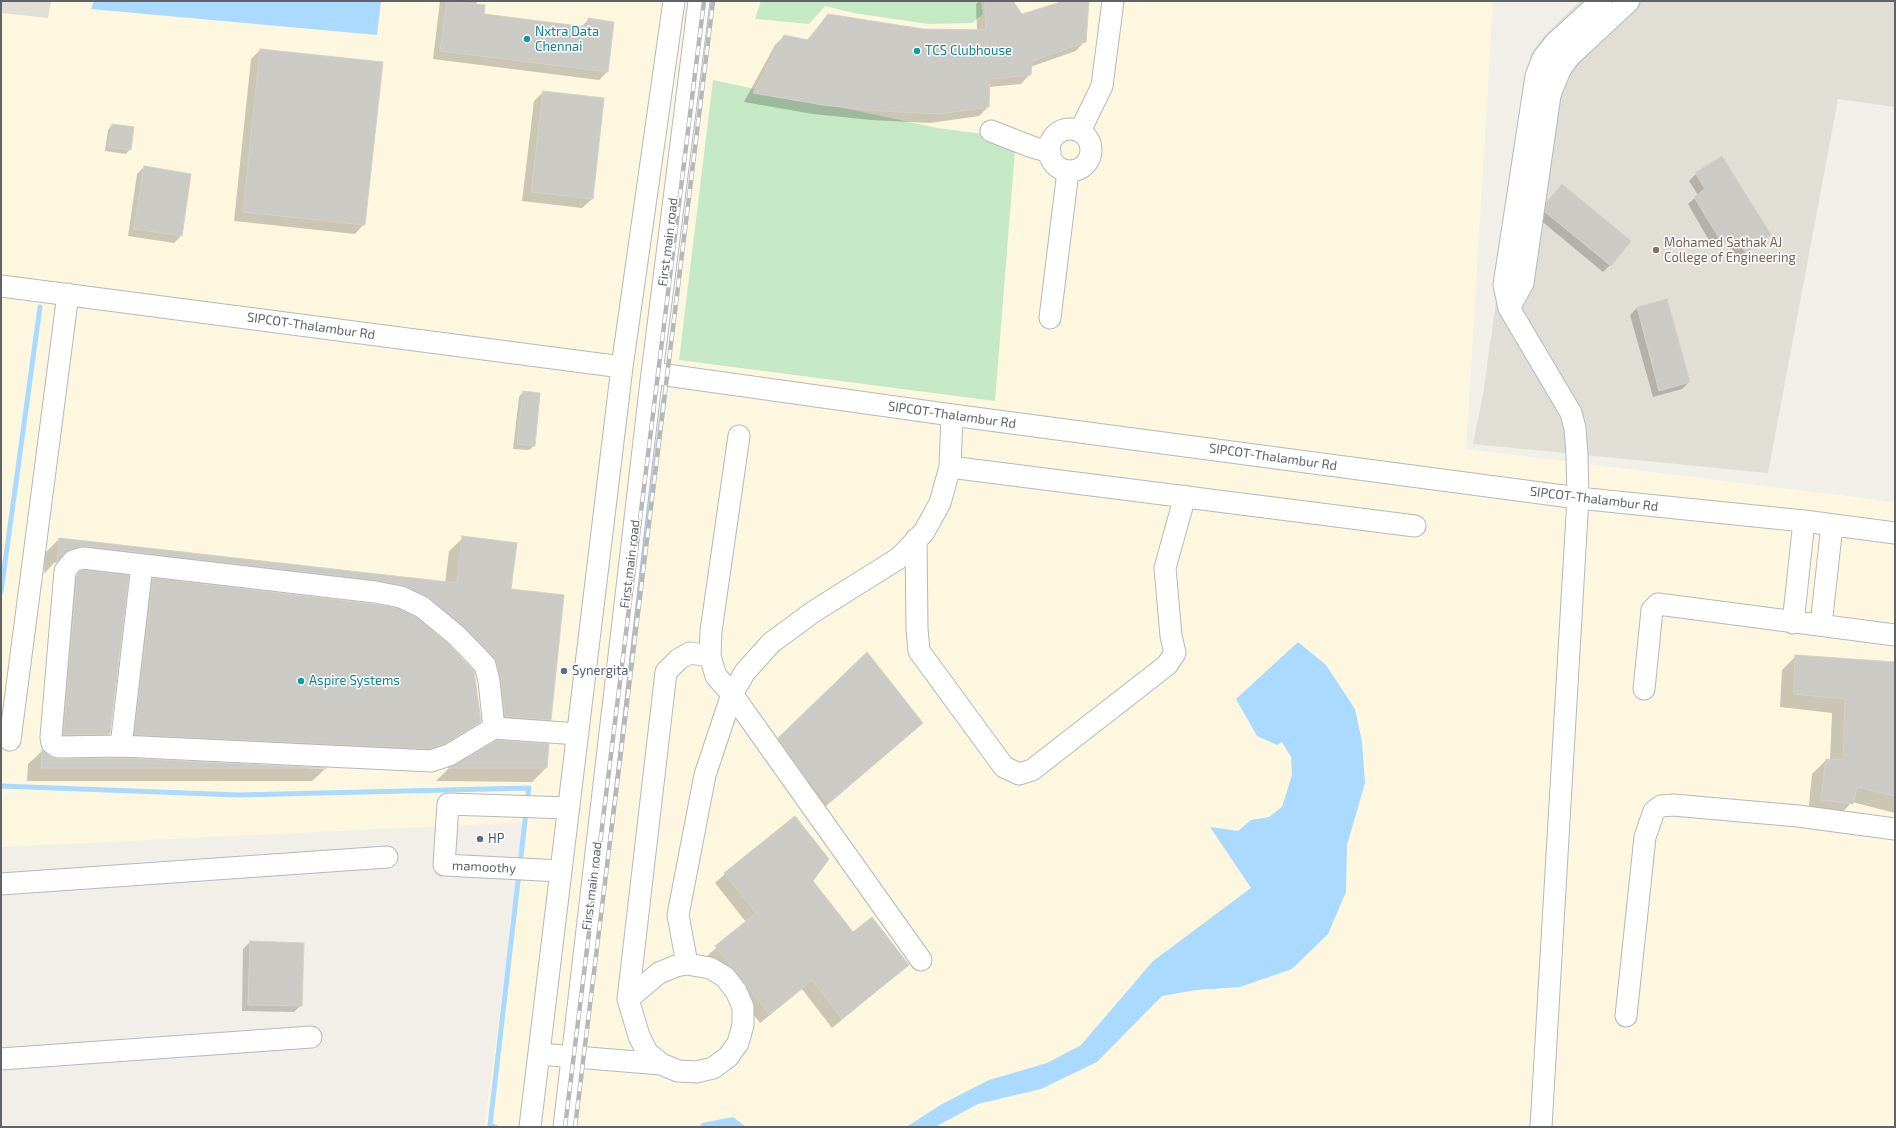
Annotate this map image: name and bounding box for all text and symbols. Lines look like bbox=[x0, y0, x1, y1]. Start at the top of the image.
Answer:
place label: Nxtra Data Chennai bbox=[535, 24, 599, 55]
marker: Nxtra Data Chennai bbox=[522, 34, 532, 44]
place label: TCS Clubhouse bbox=[925, 43, 1012, 59]
marker: TCS Clubhouse bbox=[912, 46, 922, 56]
street label: First main road bbox=[655, 197, 681, 287]
place label: Mohamed Sathak AJ College of Engineering bbox=[1664, 235, 1796, 266]
marker: Mohamed Sathak AJ College of Engineering bbox=[1651, 245, 1661, 255]
street label: SIPCOT-Thalambur Rd bbox=[246, 309, 376, 343]
street label: SIPCOT-Thalambur Rd bbox=[887, 398, 1017, 432]
street label: SIPCOT-Thalambur Rd bbox=[1208, 440, 1338, 474]
street label: SIPCOT-Thalambur Rd bbox=[1529, 483, 1659, 515]
street label: First main road bbox=[617, 519, 643, 609]
place label: Synergita bbox=[572, 663, 628, 679]
marker: Synergita bbox=[559, 666, 569, 676]
place label: Aspire Systems bbox=[309, 673, 400, 689]
marker: Aspire Systems bbox=[296, 676, 306, 686]
place label: HP bbox=[488, 831, 504, 847]
marker: HP bbox=[475, 834, 485, 844]
street label: First main road bbox=[579, 841, 605, 931]
street label: mamoothy bbox=[452, 858, 516, 876]

